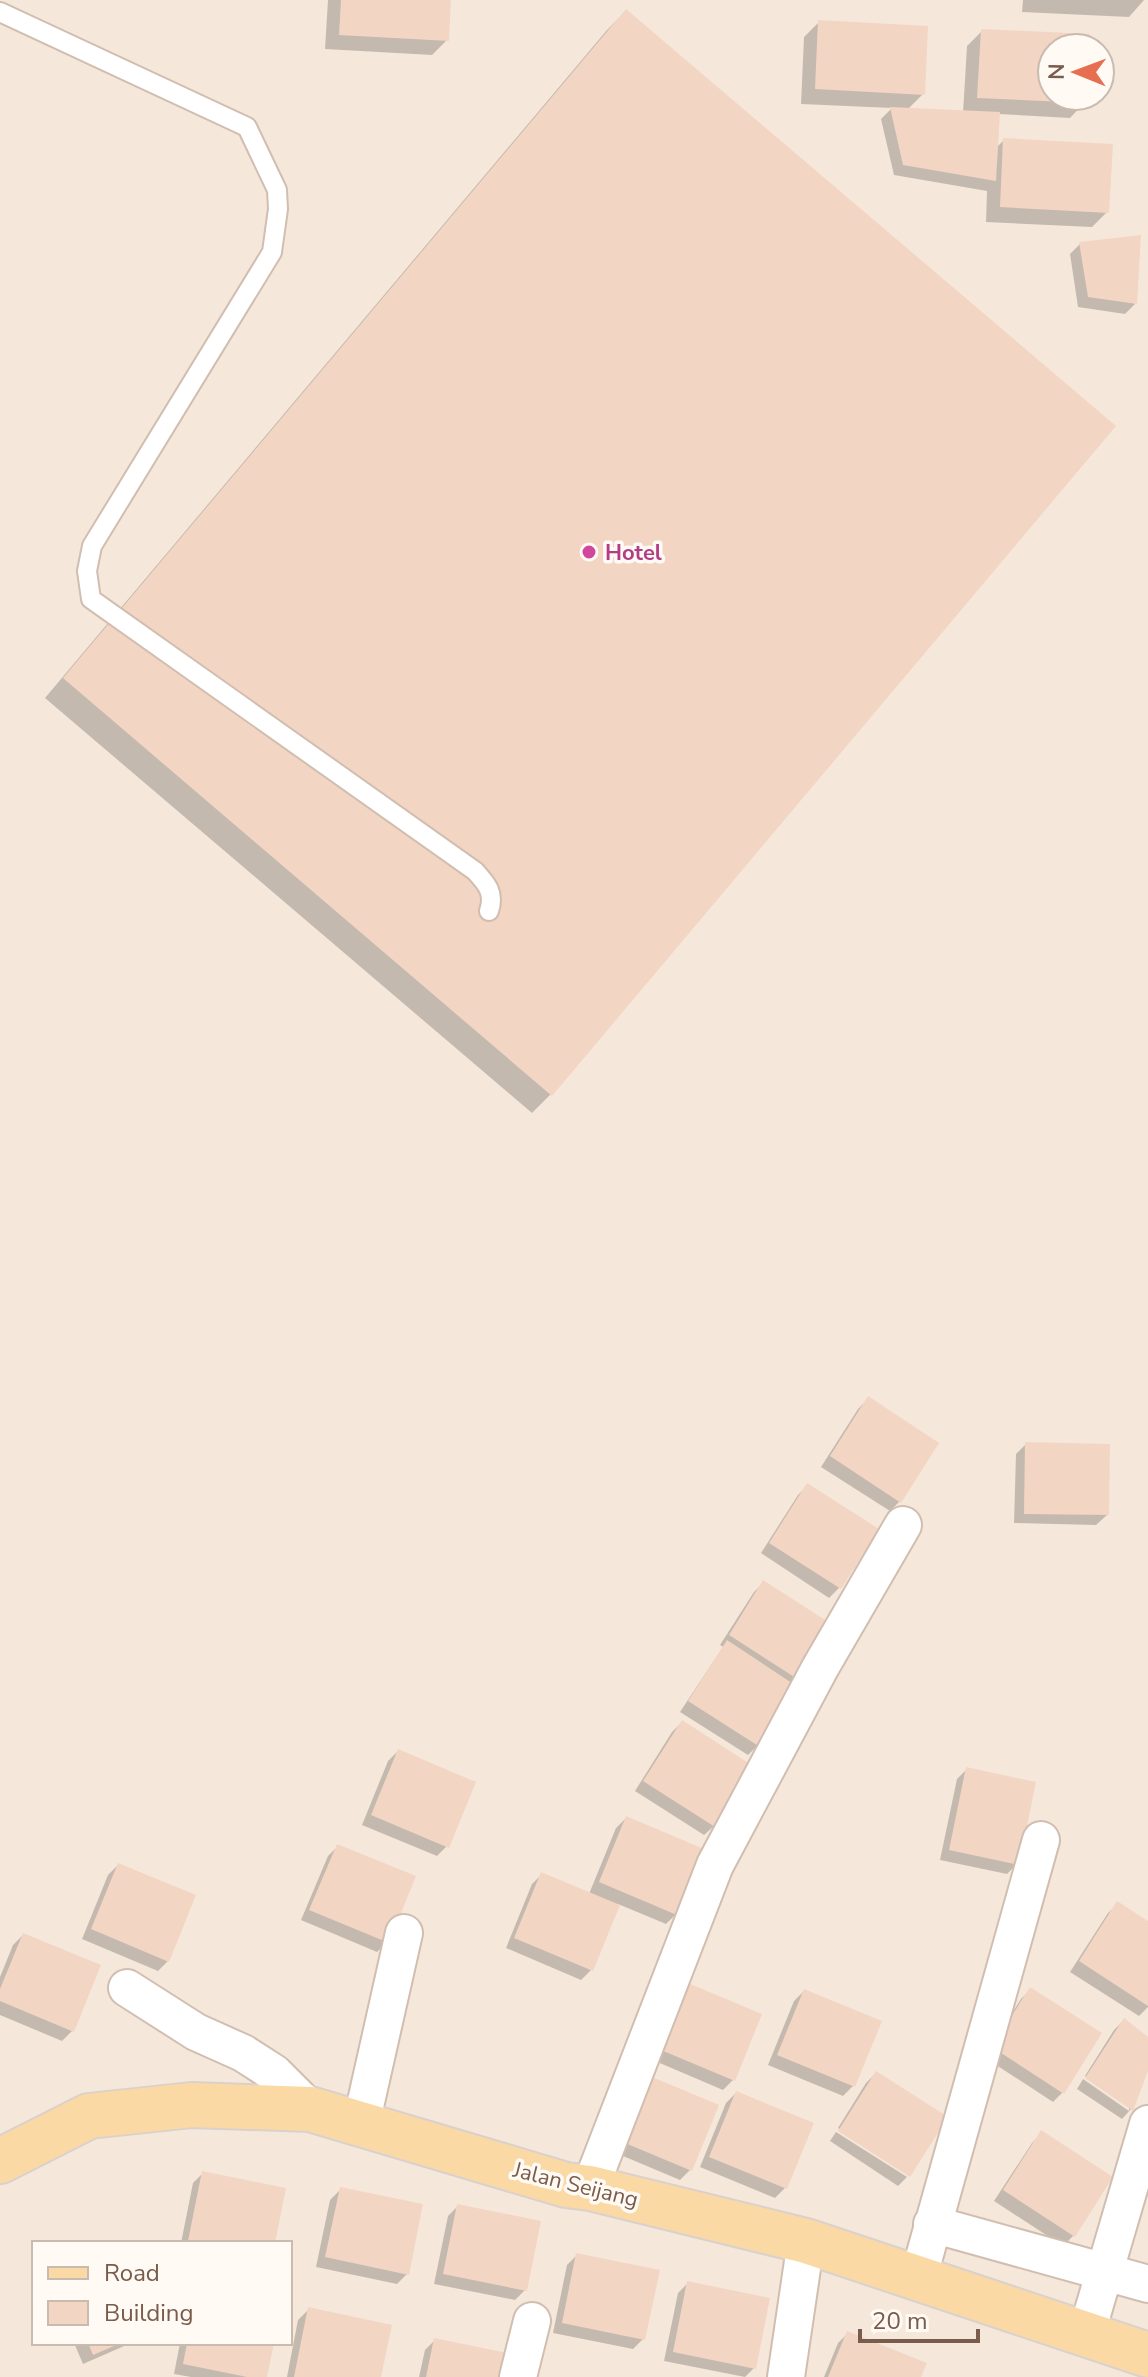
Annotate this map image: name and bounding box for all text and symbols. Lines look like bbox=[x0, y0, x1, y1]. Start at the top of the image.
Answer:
north arrow bbox=[1036, 32, 1116, 112]
text: N bbox=[1042, 63, 1072, 80]
place label: Hotel bbox=[605, 538, 662, 568]
marker: Hotel bbox=[580, 543, 598, 561]
street label: Jalan Seijang bbox=[509, 2155, 641, 2215]
legend bbox=[32, 2241, 292, 2345]
text: Road bbox=[104, 2257, 160, 2289]
scale bar bbox=[860, 2293, 978, 2343]
text: Building bbox=[104, 2297, 194, 2329]
text: 20 m bbox=[872, 2305, 928, 2337]

